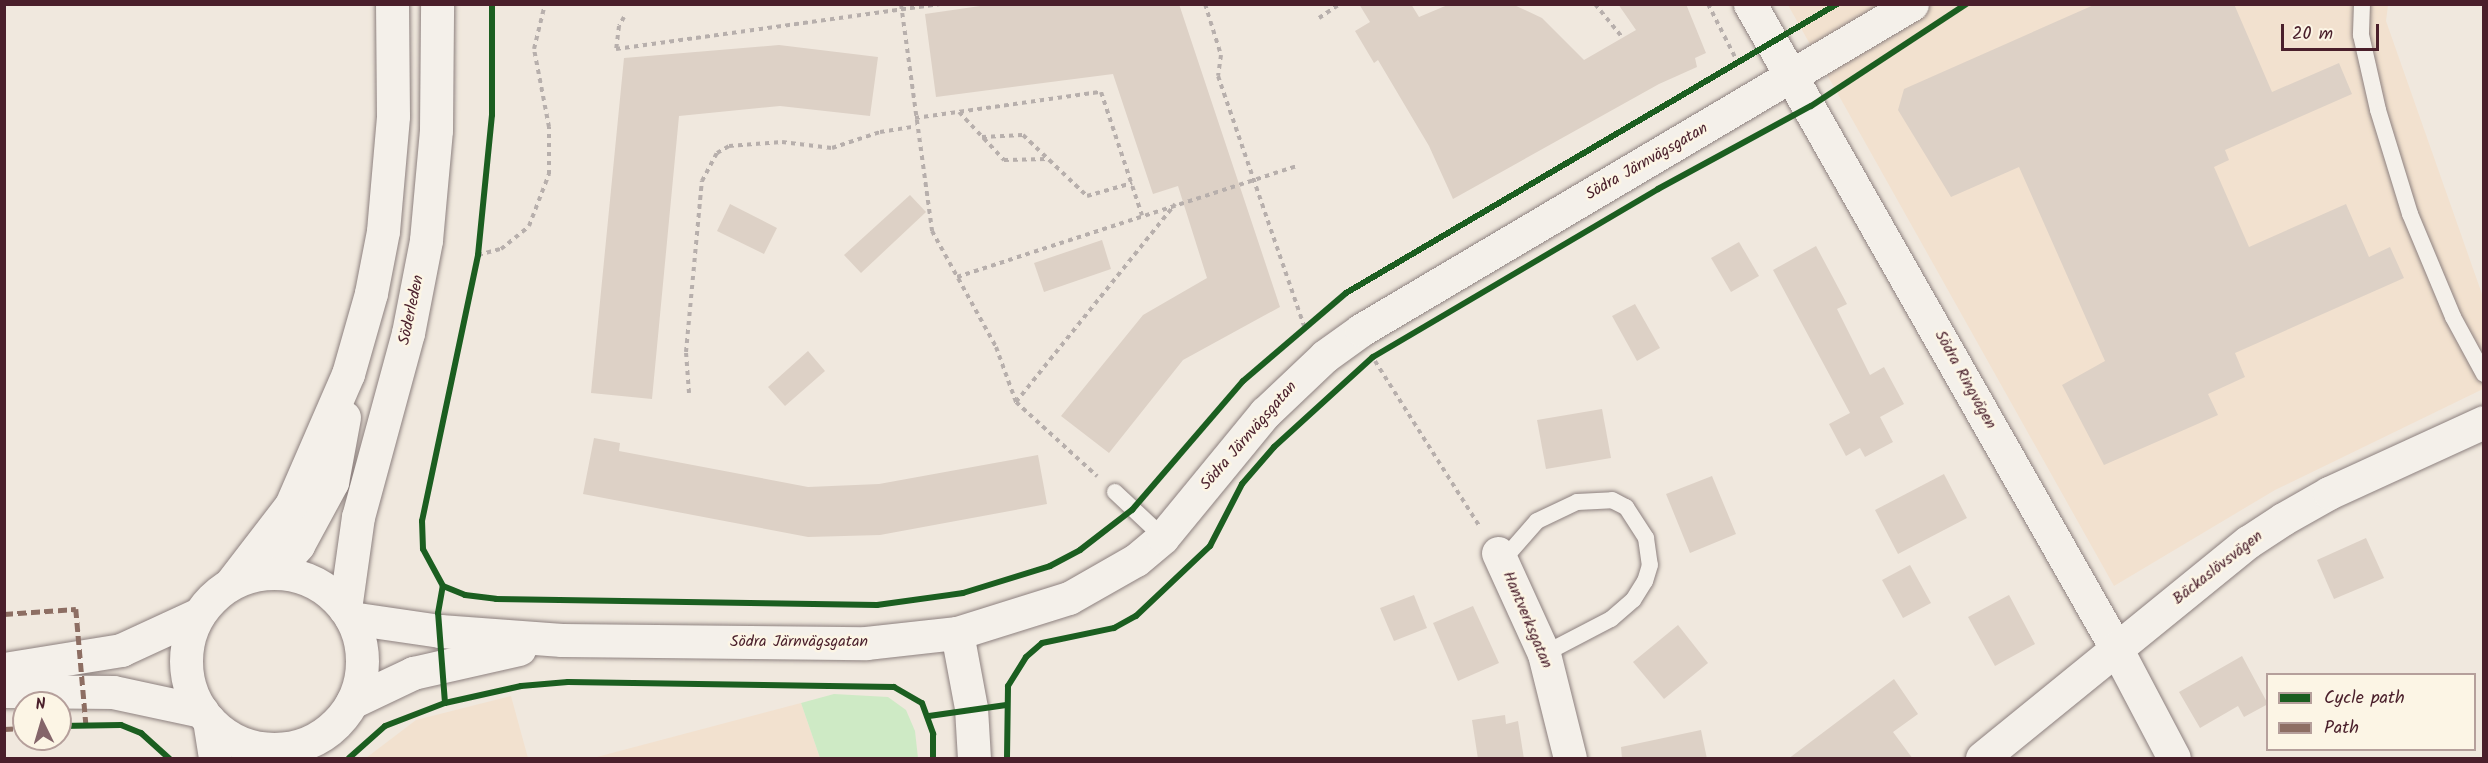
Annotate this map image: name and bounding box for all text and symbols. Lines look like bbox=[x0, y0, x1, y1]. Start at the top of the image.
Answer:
scale bar bbox=[2284, 12, 2382, 50]
text: 20 m bbox=[2292, 20, 2333, 49]
street label: Södra Järnvägsgatan bbox=[1583, 119, 1711, 205]
street label: Söderleden bbox=[395, 273, 429, 347]
street label: Södra Ringvägen bbox=[1930, 327, 2000, 433]
street label: Södra Järnvägsgatan bbox=[1197, 378, 1301, 494]
street label: Bäckaslövsvägen bbox=[2169, 527, 2267, 609]
street label: Hantverksgatan bbox=[1498, 568, 1556, 672]
street label: Södra Järnvägsgatan bbox=[730, 632, 868, 652]
legend bbox=[2266, 673, 2476, 751]
text: Cycle path bbox=[2324, 684, 2405, 713]
north arrow bbox=[12, 691, 72, 751]
text: N bbox=[34, 692, 47, 717]
text: Path bbox=[2324, 714, 2359, 743]

